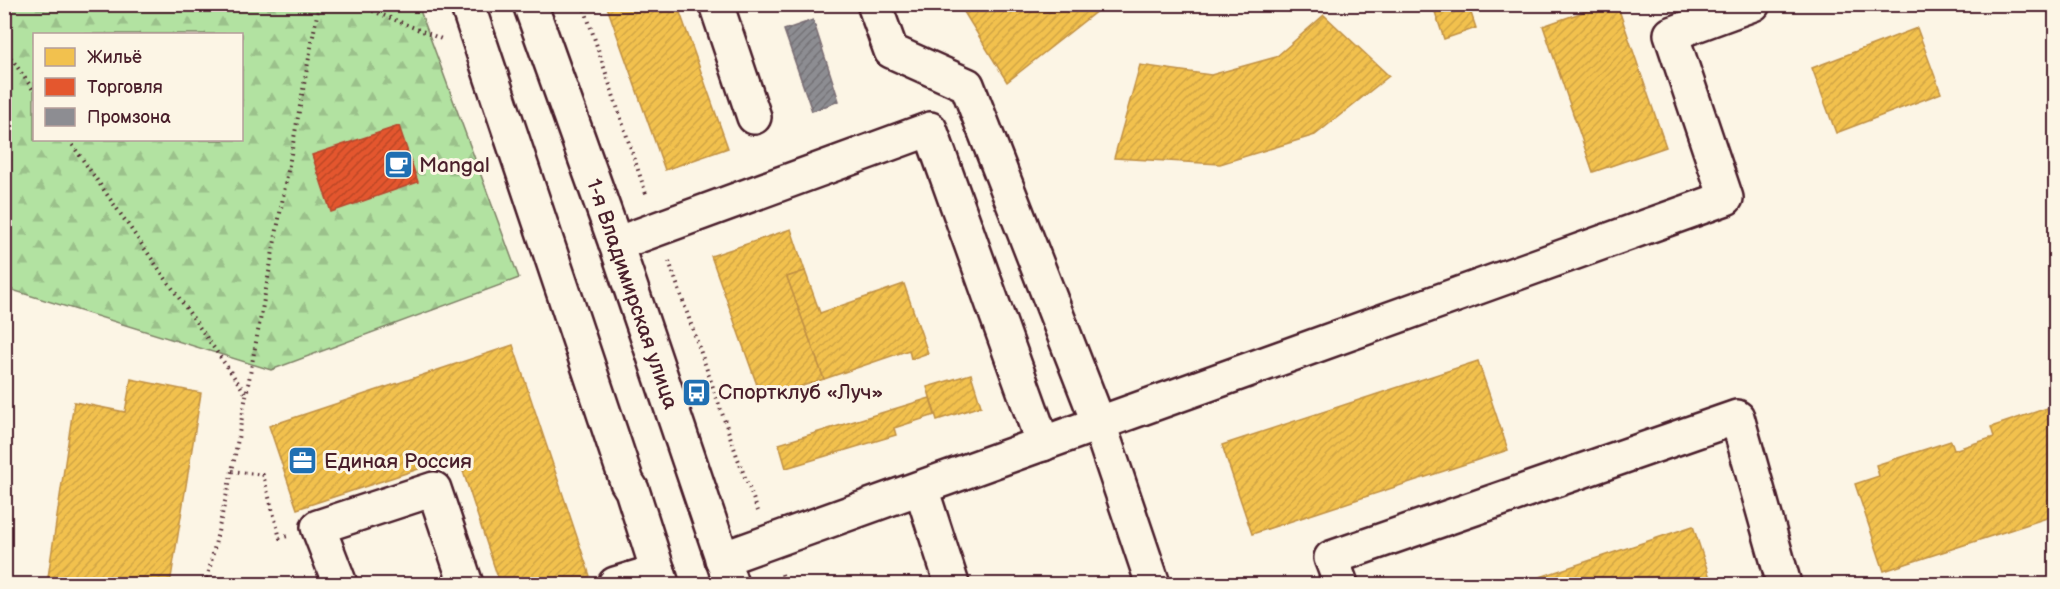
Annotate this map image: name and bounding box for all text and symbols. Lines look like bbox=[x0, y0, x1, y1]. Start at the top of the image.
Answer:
legend bbox=[33, 33, 243, 141]
text: Жильё bbox=[87, 47, 142, 68]
text: Торговля bbox=[87, 77, 163, 98]
text: Промзона bbox=[87, 107, 171, 128]
cafe icon: Mangal bbox=[382, 149, 414, 181]
place label: Mangal bbox=[419, 153, 490, 178]
street label: 1-я Владимирская улица bbox=[581, 176, 683, 413]
bus stop icon: Спортклуб «Луч» bbox=[681, 376, 713, 408]
place label: Спортклуб «Луч» bbox=[718, 380, 883, 405]
office icon: Единая Россия bbox=[287, 445, 319, 477]
place label: Единая Россия bbox=[324, 449, 472, 474]

